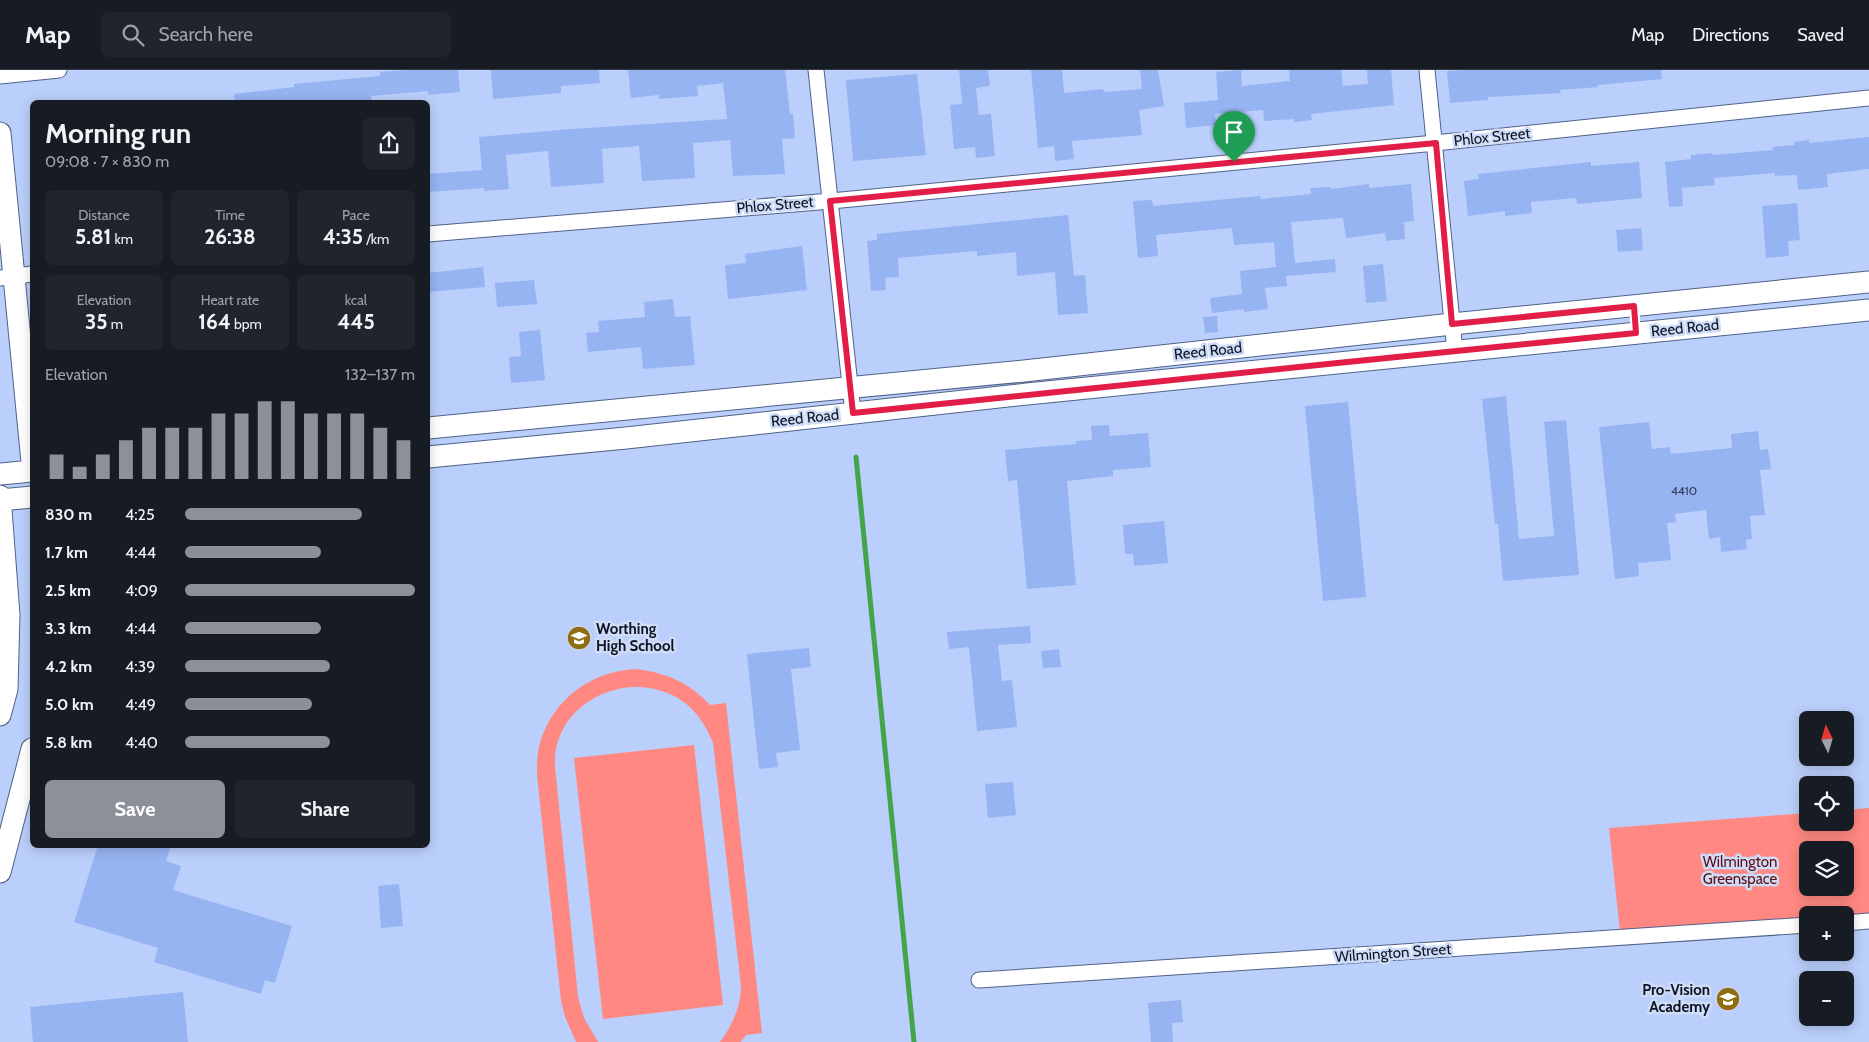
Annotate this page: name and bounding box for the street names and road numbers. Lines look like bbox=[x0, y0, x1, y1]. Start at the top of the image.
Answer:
street label: Phlox Street bbox=[1453, 124, 1531, 150]
street label: Phlox Street bbox=[736, 193, 814, 217]
street label: Reed Road bbox=[1650, 315, 1720, 341]
street label: Reed Road bbox=[1173, 338, 1243, 364]
street label: Reed Road bbox=[770, 405, 840, 431]
street label: Wilmington Street bbox=[1334, 940, 1452, 966]

